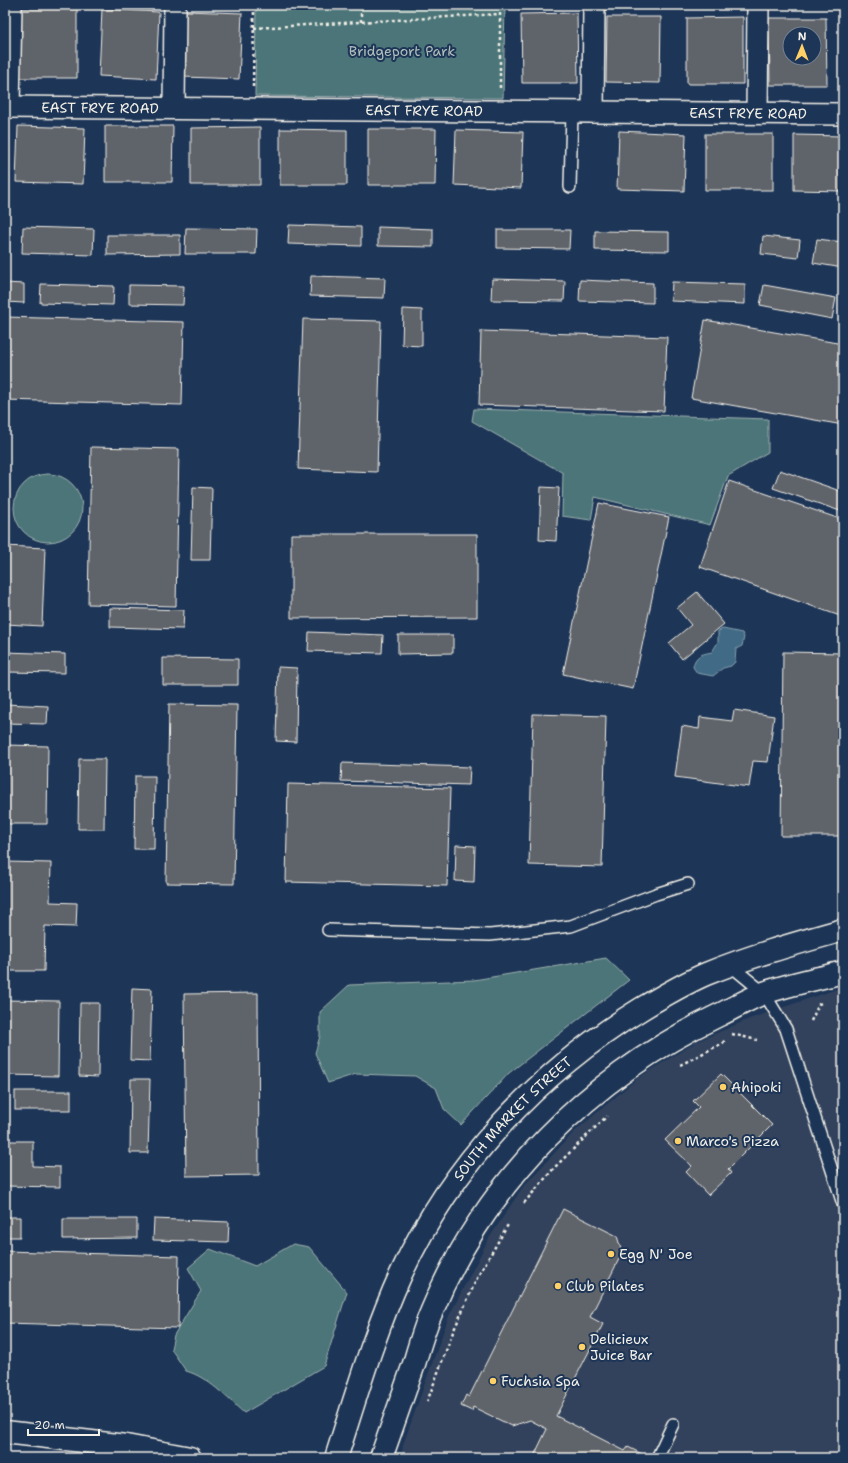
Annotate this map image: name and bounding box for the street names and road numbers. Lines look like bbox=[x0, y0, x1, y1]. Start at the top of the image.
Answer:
street label: EAST FRYE ROAD bbox=[41, 98, 159, 117]
street label: EAST FRYE ROAD bbox=[365, 101, 483, 120]
street label: EAST FRYE ROAD bbox=[689, 104, 807, 123]
street label: SOUTH MARKET STREET bbox=[449, 1052, 576, 1184]

